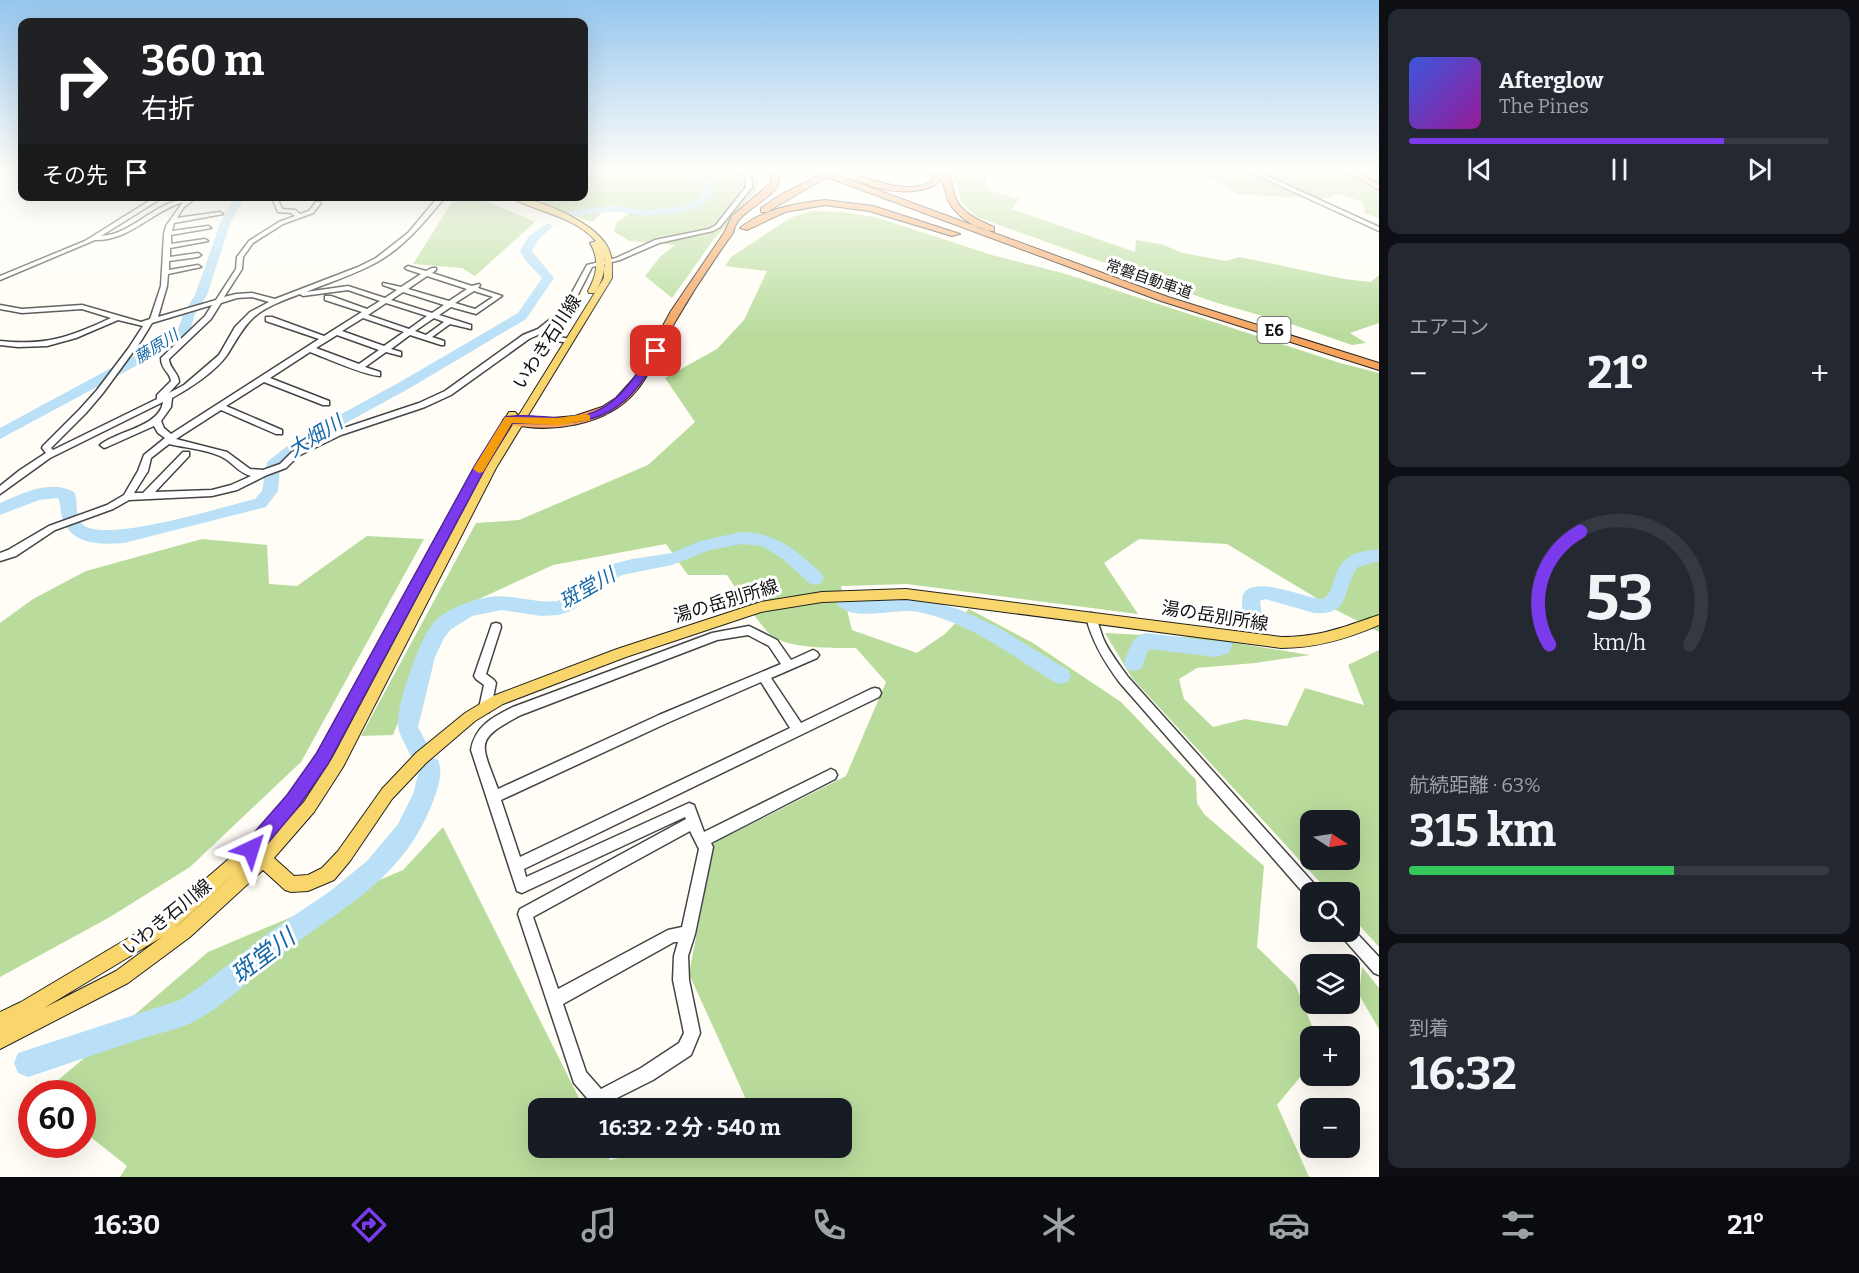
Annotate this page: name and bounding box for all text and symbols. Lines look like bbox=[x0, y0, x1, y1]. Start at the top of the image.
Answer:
text: 360 m bbox=[141, 36, 264, 86]
icon: right bbox=[42, 42, 120, 120]
text: Afterglow bbox=[1499, 67, 1603, 94]
text: 右折 bbox=[141, 93, 195, 125]
text: The Pines bbox=[1499, 94, 1589, 118]
icon: previous bbox=[1463, 153, 1496, 186]
icon: pause bbox=[1603, 153, 1636, 186]
icon: next bbox=[1743, 153, 1776, 186]
icon: arrive bbox=[120, 156, 153, 189]
text: その先 bbox=[42, 162, 108, 189]
street label: 常磐自動車道 bbox=[1104, 256, 1194, 302]
street label: いわき石川線 bbox=[508, 291, 586, 393]
text: エアコン bbox=[1409, 315, 1489, 339]
road number: E6 bbox=[1258, 317, 1290, 343]
water label: 藤原川 bbox=[131, 325, 183, 367]
pin bbox=[630, 325, 681, 376]
icon: arrive bbox=[639, 334, 672, 367]
text: 21° bbox=[1587, 346, 1650, 400]
text: − bbox=[1409, 354, 1427, 394]
text: + bbox=[1810, 354, 1829, 394]
water label: 大畑川 bbox=[283, 409, 348, 462]
water label: 斑堂川 bbox=[555, 562, 621, 613]
text: 53 bbox=[1585, 562, 1653, 637]
street label: 湯の岳別所線 bbox=[671, 575, 781, 627]
street label: 湯の岳別所線 bbox=[1160, 597, 1270, 635]
text: km/h bbox=[1592, 631, 1646, 657]
text: 航続距離 · 63% bbox=[1409, 773, 1541, 797]
text: 315 km bbox=[1409, 804, 1556, 858]
north arrow bbox=[1300, 810, 1360, 870]
map controls bbox=[1300, 810, 1360, 1158]
position arrow bbox=[219, 817, 283, 881]
street label: いわき石川線 bbox=[118, 874, 216, 960]
button: search bbox=[1300, 882, 1360, 942]
water label: 斑堂川 bbox=[226, 921, 303, 989]
button: layers bbox=[1300, 954, 1360, 1014]
text: 到着 bbox=[1409, 1016, 1449, 1040]
button: + bbox=[1300, 1026, 1360, 1086]
text: 16:32 bbox=[1409, 1047, 1517, 1101]
speed limit sign: 60 bbox=[18, 1080, 96, 1158]
button: − bbox=[1300, 1098, 1360, 1158]
text: 16:32 · 2 分 · 540 m bbox=[599, 1114, 781, 1141]
icon: directions bbox=[348, 1204, 390, 1246]
icon: music bbox=[578, 1204, 620, 1246]
icon: phone bbox=[808, 1204, 850, 1246]
icon: climate bbox=[1038, 1204, 1080, 1246]
icon: car bbox=[1268, 1204, 1310, 1246]
icon: filters bbox=[1497, 1204, 1539, 1246]
text: 16:30 bbox=[94, 1209, 161, 1241]
text: 21° bbox=[1727, 1209, 1765, 1241]

